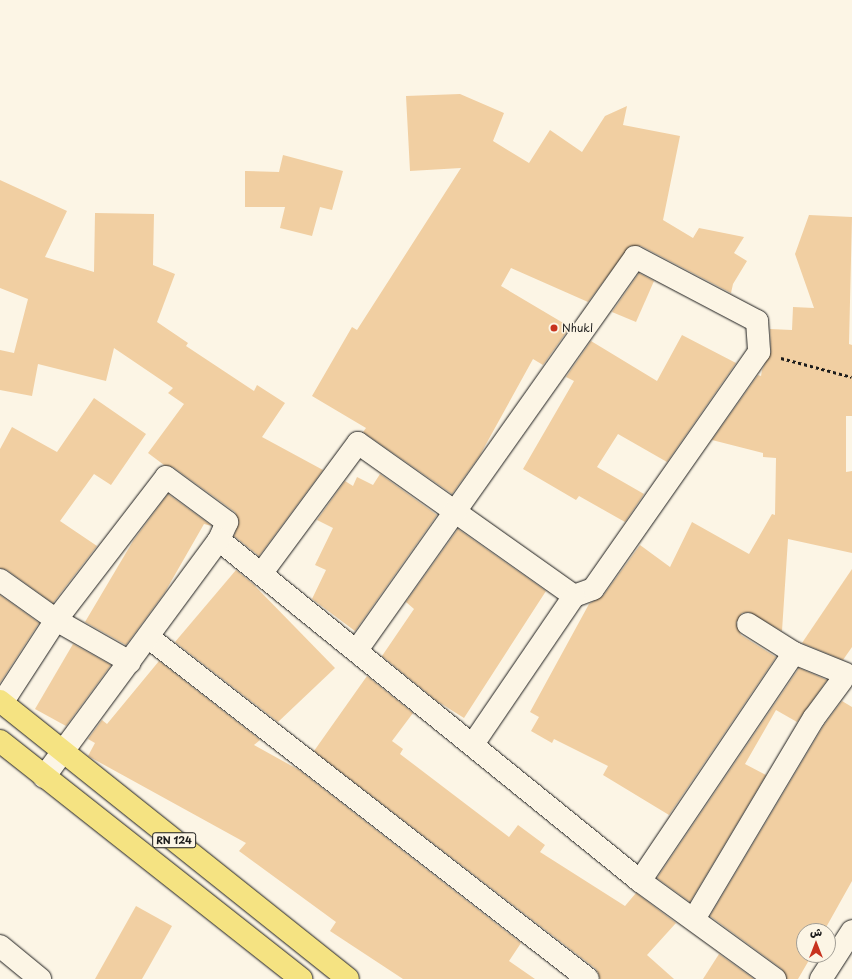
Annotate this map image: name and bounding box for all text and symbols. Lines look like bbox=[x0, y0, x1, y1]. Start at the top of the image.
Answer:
place label: Nhukl bbox=[562, 321, 593, 335]
marker: Nhukl bbox=[549, 323, 559, 333]
road number: RN 124 bbox=[151, 832, 197, 848]
north arrow bbox=[796, 923, 836, 963]
text: ش bbox=[810, 923, 822, 940]

